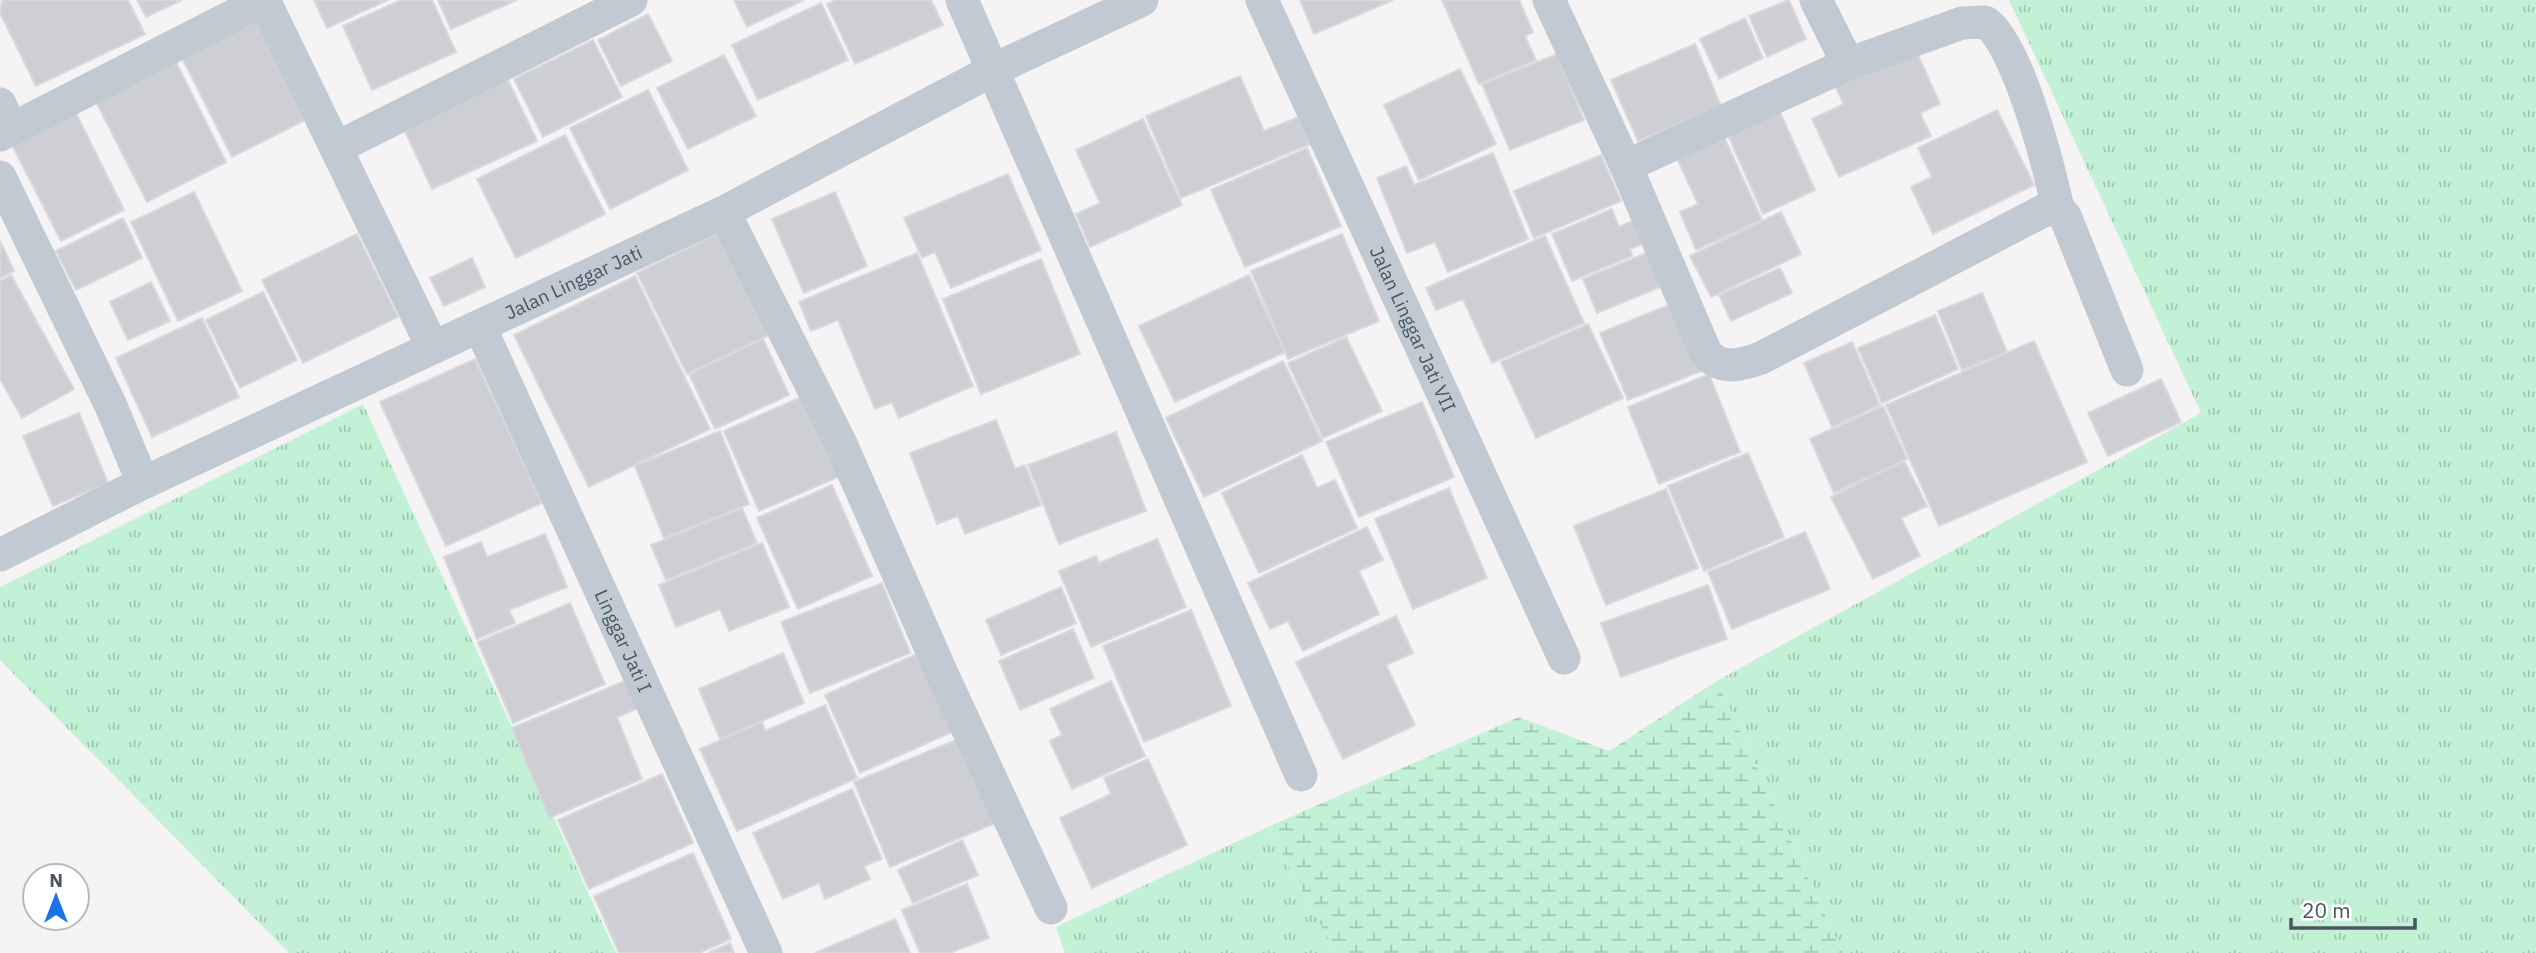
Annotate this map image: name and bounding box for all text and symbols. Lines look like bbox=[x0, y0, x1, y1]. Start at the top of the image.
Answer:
street label: Jalan Linggar Jati bbox=[501, 240, 646, 325]
street label: Jalan Linggar Jati VII bbox=[1365, 242, 1461, 416]
street label: Linggar Jati I bbox=[590, 586, 657, 696]
north arrow bbox=[21, 862, 91, 932]
text: N bbox=[49, 868, 63, 892]
scale bar bbox=[2291, 886, 2415, 930]
text: 20 m bbox=[2302, 896, 2351, 924]

